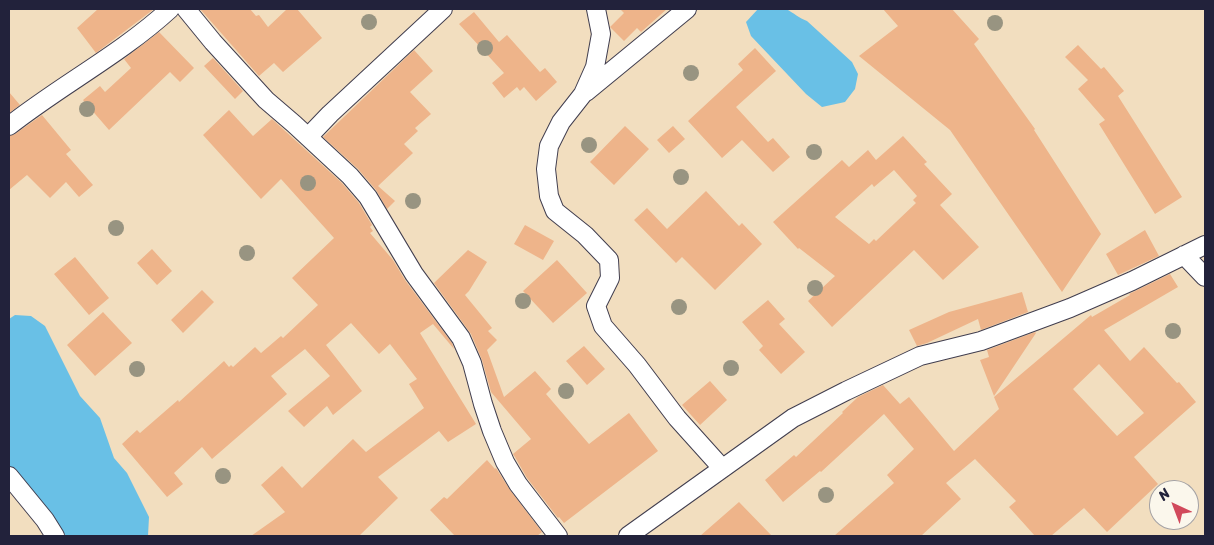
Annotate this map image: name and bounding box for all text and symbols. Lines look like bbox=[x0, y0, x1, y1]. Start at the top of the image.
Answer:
north arrow bbox=[1149, 480, 1199, 530]
text: N bbox=[1152, 482, 1176, 507]

